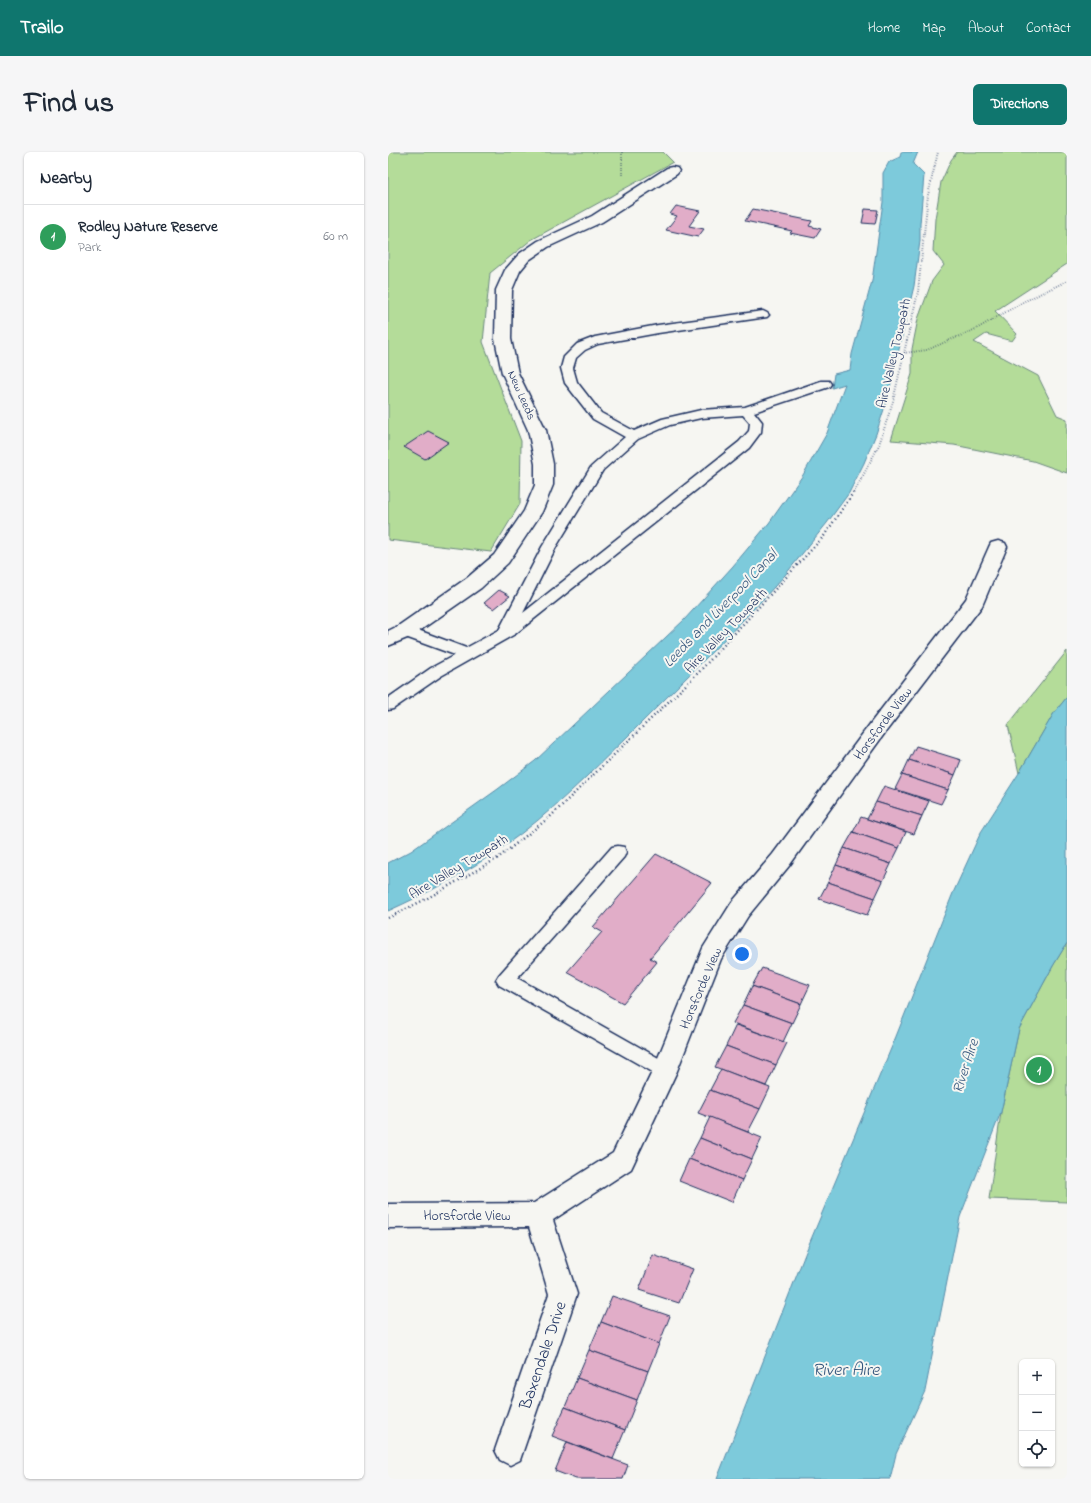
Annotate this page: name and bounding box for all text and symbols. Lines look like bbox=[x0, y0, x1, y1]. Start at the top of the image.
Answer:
text: Trailo bbox=[20, 15, 64, 42]
text: Home bbox=[868, 18, 900, 39]
text: Map bbox=[922, 18, 946, 39]
text: About bbox=[968, 18, 1004, 39]
text: Contact bbox=[1026, 18, 1071, 39]
text: Find us bbox=[24, 84, 114, 125]
button: Directions bbox=[973, 84, 1067, 125]
text: Nearby bbox=[40, 166, 92, 191]
text: Rodley Nature Reserve bbox=[78, 216, 218, 238]
text: 1 bbox=[51, 227, 55, 246]
text: 60 m bbox=[323, 227, 348, 246]
text: Park bbox=[78, 238, 102, 257]
street label: Aire Valley Towpath bbox=[872, 296, 918, 411]
street label: New Leeds bbox=[502, 368, 540, 423]
water label: Leeds and Liverpool Canal bbox=[659, 543, 785, 673]
street label: Aire Valley Towpath bbox=[680, 583, 773, 679]
street label: Horsforde View bbox=[849, 683, 918, 765]
street label: Aire Valley Towpath bbox=[405, 829, 513, 906]
street label: Horsforde View bbox=[675, 944, 728, 1033]
your location bbox=[732, 944, 752, 964]
water label: River Aire bbox=[947, 1035, 985, 1096]
pin: 1 bbox=[1026, 1055, 1052, 1085]
street label: Horsforde View bbox=[423, 1206, 511, 1227]
street label: Baxendale Drive bbox=[513, 1298, 574, 1414]
water label: River Aire bbox=[813, 1358, 880, 1384]
map controls bbox=[1019, 1359, 1055, 1467]
button: + bbox=[1019, 1359, 1055, 1395]
button: − bbox=[1019, 1395, 1055, 1431]
button: locate bbox=[1019, 1431, 1055, 1467]

